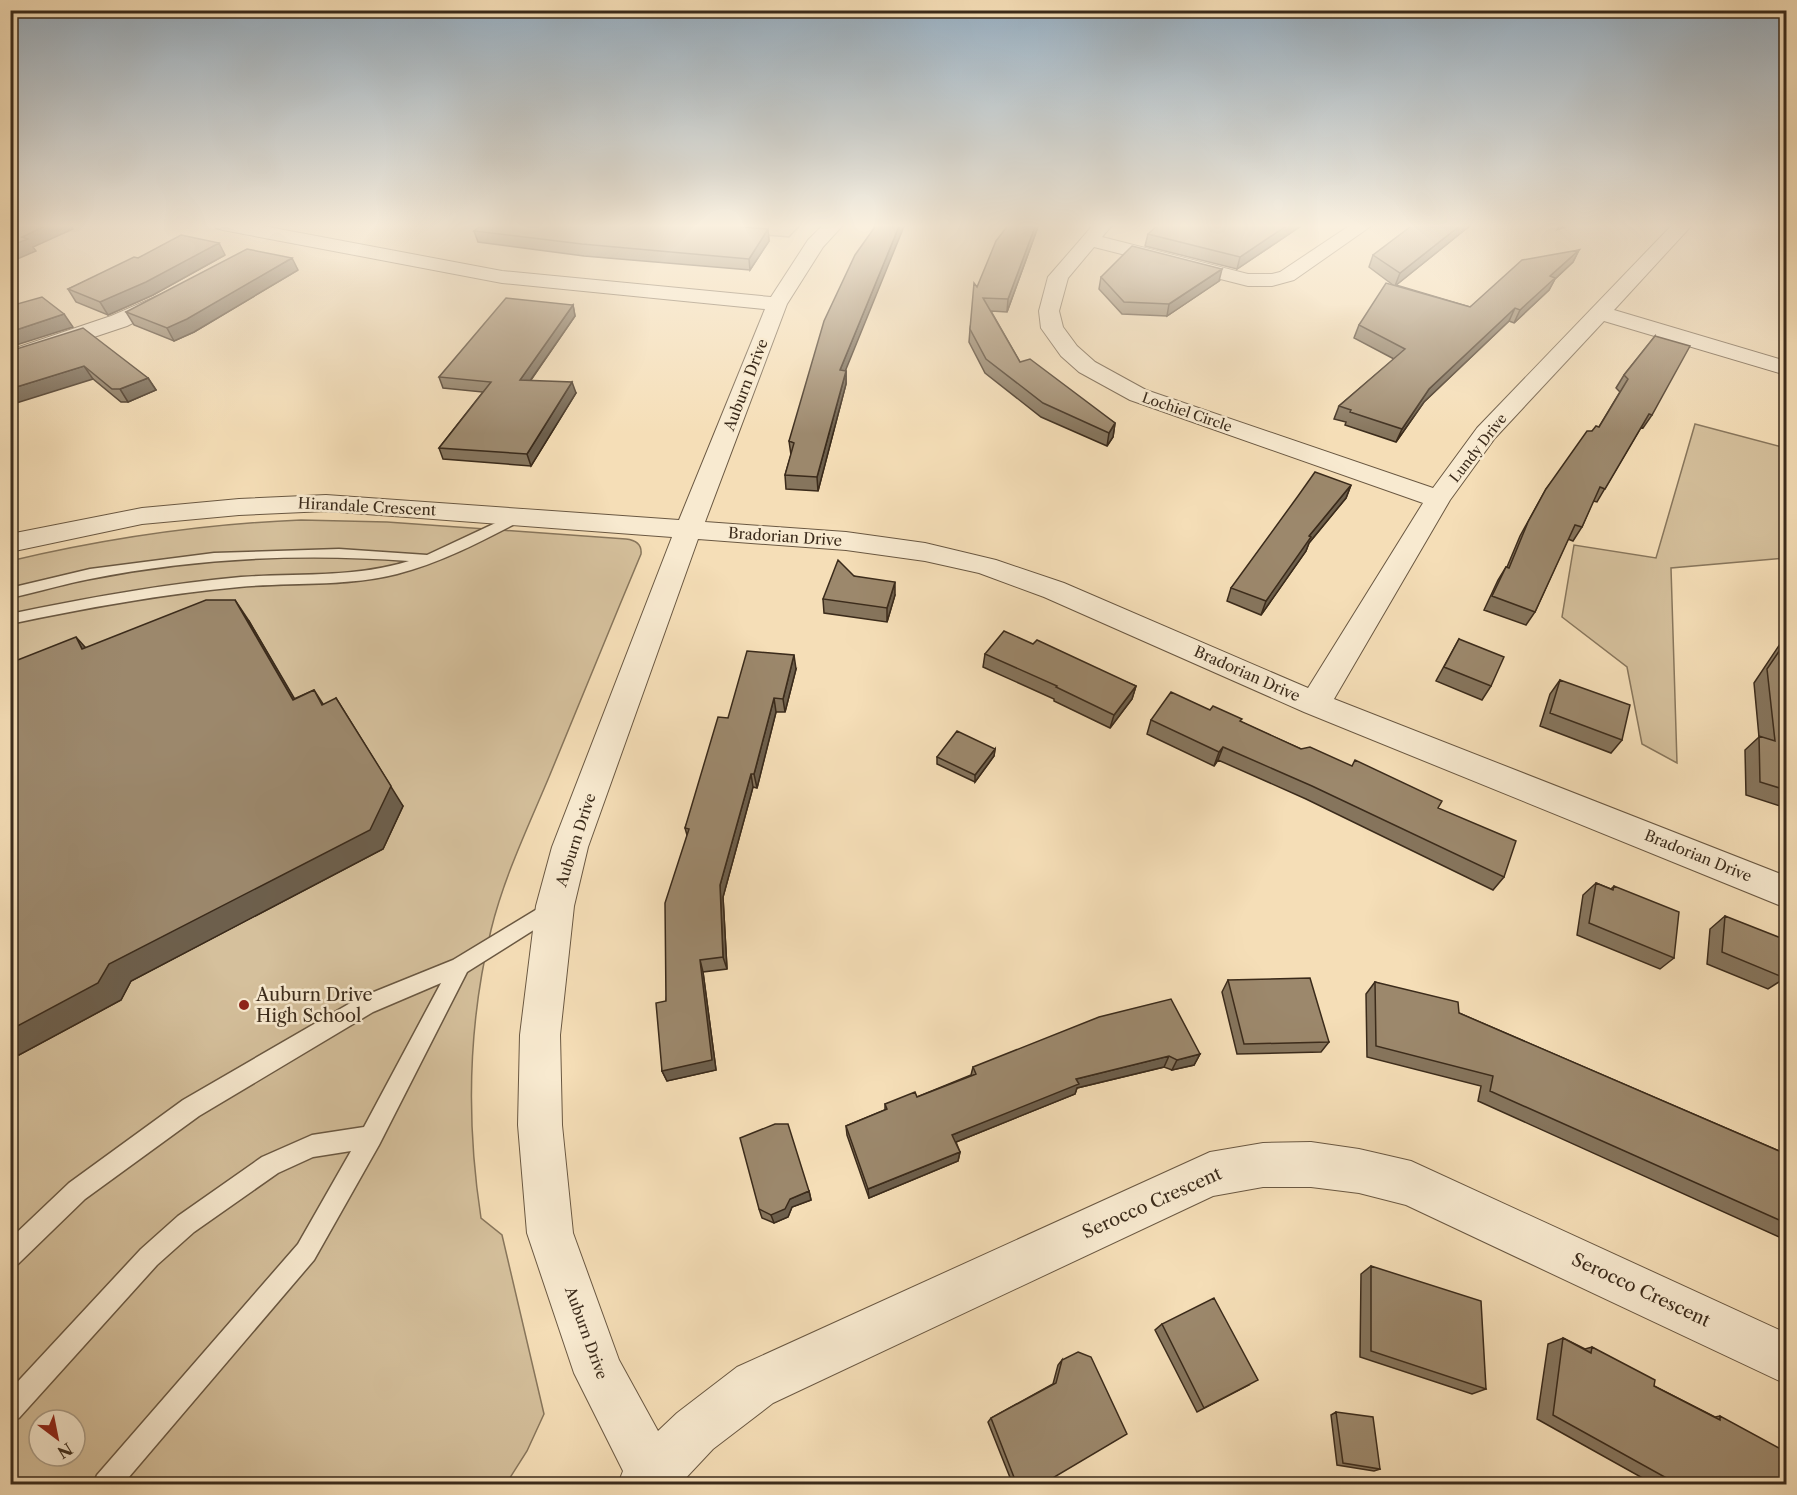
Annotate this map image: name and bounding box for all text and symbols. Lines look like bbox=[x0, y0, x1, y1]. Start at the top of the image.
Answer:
street label: Auburn Drive bbox=[719, 336, 772, 434]
street label: Lochiel Circle bbox=[1140, 388, 1235, 436]
street label: Lundy Drive bbox=[1446, 410, 1511, 486]
street label: Hirandale Crescent bbox=[297, 493, 437, 520]
street label: Bradorian Drive bbox=[727, 523, 843, 550]
street label: Bradorian Drive bbox=[1191, 642, 1303, 705]
street label: Auburn Drive bbox=[551, 791, 600, 890]
street label: Bradorian Drive bbox=[1642, 825, 1755, 886]
place label: Auburn Drive High School bbox=[255, 984, 373, 1027]
marker: Auburn Drive High School bbox=[237, 998, 251, 1012]
street label: Serocco Crescent bbox=[1079, 1162, 1226, 1244]
street label: Serocco Crescent bbox=[1568, 1248, 1714, 1332]
street label: Auburn Drive bbox=[561, 1283, 612, 1382]
north arrow bbox=[27, 1408, 87, 1468]
text: N bbox=[54, 1439, 76, 1463]

